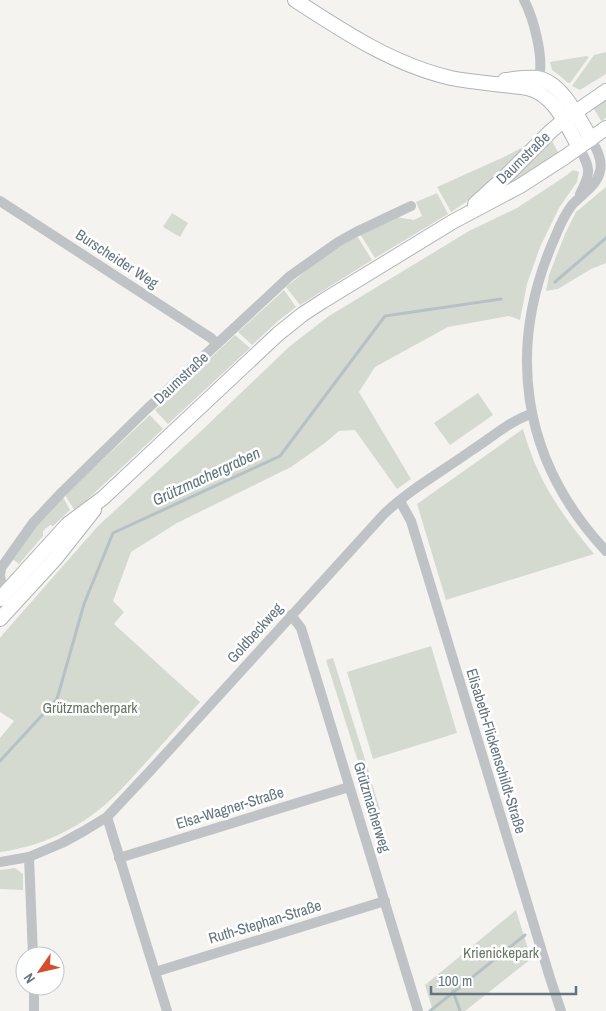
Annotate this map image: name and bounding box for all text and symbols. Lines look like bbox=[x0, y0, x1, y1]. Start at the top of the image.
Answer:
street label: Daumstraße bbox=[491, 126, 554, 189]
street label: Burscheider Weg bbox=[72, 224, 163, 293]
street label: Daumstraße bbox=[149, 347, 213, 408]
water label: Grützmachergraben bbox=[148, 441, 264, 511]
street label: Goldbeckweg bbox=[222, 598, 287, 667]
street label: Elisabeth-Flickenschildt-Straße bbox=[461, 666, 532, 836]
park label: Grützmacherpark bbox=[42, 697, 138, 718]
street label: Grützmacherweg bbox=[349, 759, 396, 855]
street label: Elsa-Wagner-Straße bbox=[173, 781, 286, 834]
street label: Ruth-Stephan-Straße bbox=[206, 894, 324, 949]
park label: Krienickepark bbox=[463, 942, 540, 963]
north arrow bbox=[15, 946, 65, 996]
scale bar bbox=[431, 964, 576, 996]
text: N bbox=[19, 970, 39, 987]
text: 100 m bbox=[438, 970, 472, 991]

